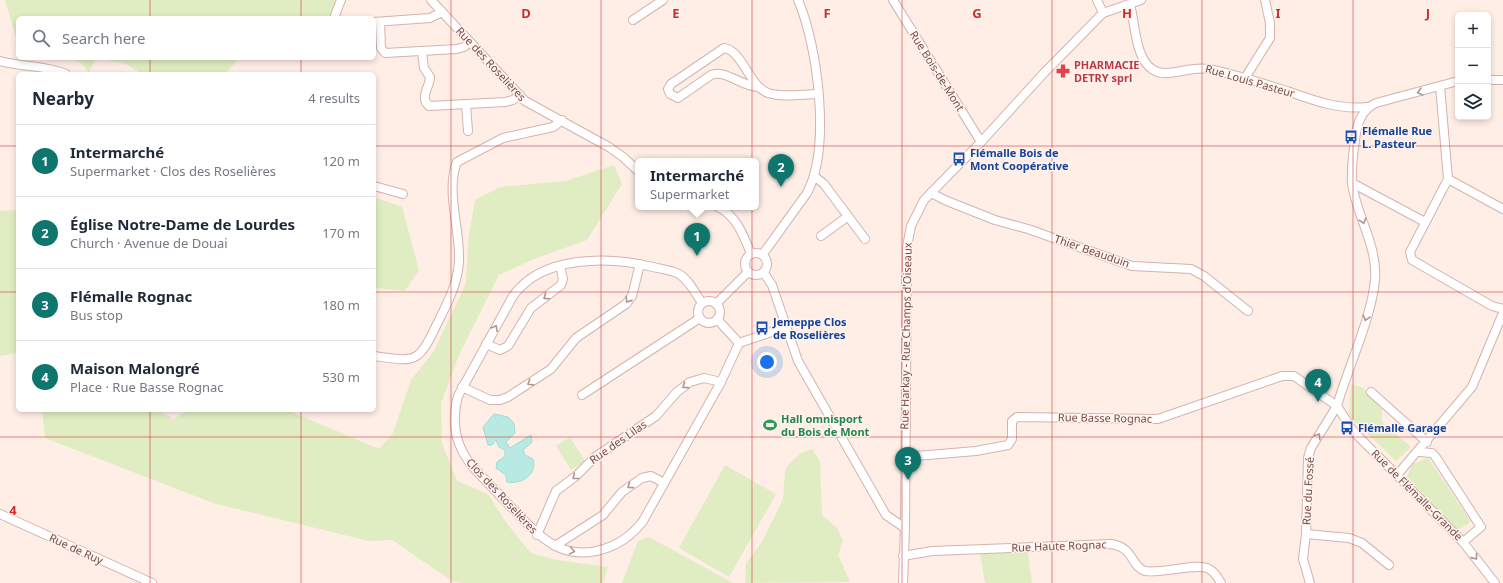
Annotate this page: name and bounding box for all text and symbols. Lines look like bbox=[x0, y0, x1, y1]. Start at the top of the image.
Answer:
text: D bbox=[521, 4, 531, 22]
text: E bbox=[672, 4, 680, 22]
text: F bbox=[823, 4, 831, 22]
text: G bbox=[972, 4, 982, 22]
text: H bbox=[1122, 4, 1132, 22]
text: I bbox=[1275, 4, 1281, 22]
text: J bbox=[1425, 4, 1430, 22]
map controls bbox=[1455, 12, 1491, 120]
button: + bbox=[1455, 12, 1491, 48]
search box bbox=[16, 16, 376, 60]
street label: Rue des Roselières bbox=[453, 23, 530, 104]
icon: search bbox=[30, 27, 52, 49]
text: Search here bbox=[62, 28, 145, 48]
street label: Rue Bois-de-Mont bbox=[907, 28, 968, 114]
button: − bbox=[1455, 48, 1491, 84]
place label: PHARMACIE DETRY sprl bbox=[1074, 57, 1139, 85]
street label: Rue Louis Pasteur bbox=[1204, 61, 1297, 101]
pharmacy icon: PHARMACIE DETRY sprl bbox=[1055, 63, 1071, 79]
button: layers bbox=[1455, 84, 1491, 120]
text: Nearby bbox=[32, 87, 94, 110]
one-way arrow bbox=[1417, 87, 1424, 95]
text: 4 results bbox=[308, 89, 360, 107]
place label: Flémalle Rue L. Pasteur bbox=[1362, 123, 1433, 151]
bus stop icon: Flémalle Rue L. Pasteur bbox=[1343, 129, 1359, 145]
text: Intermarché bbox=[70, 142, 164, 162]
place label: Flémalle Bois de Mont Coopérative bbox=[970, 145, 1069, 173]
bus stop icon: Flémalle Bois de Mont Coopérative bbox=[951, 151, 967, 167]
text: 1 bbox=[41, 152, 49, 170]
text: 120 m bbox=[322, 152, 360, 170]
pin: 2 bbox=[768, 154, 794, 187]
popup bbox=[635, 158, 759, 210]
text: Supermarket · Clos des Roselières bbox=[70, 162, 276, 180]
text: Intermarché bbox=[650, 165, 744, 185]
text: Supermarket bbox=[650, 185, 730, 203]
text: Église Notre-Dame de Lourdes bbox=[70, 214, 295, 234]
one-way arrow bbox=[1358, 217, 1367, 224]
pin: 1 bbox=[684, 223, 710, 256]
text: 2 bbox=[41, 224, 49, 242]
text: 170 m bbox=[322, 224, 360, 242]
street label: Thier Beauduin bbox=[1052, 231, 1132, 270]
text: Church · Avenue de Douai bbox=[70, 234, 228, 252]
street label: Rue Harkay - Rue Champs d'Oiseaux bbox=[896, 242, 915, 430]
text: Flémalle Rognac bbox=[70, 286, 192, 306]
one-way arrow bbox=[543, 292, 550, 300]
text: 3 bbox=[41, 296, 49, 314]
text: 180 m bbox=[322, 296, 360, 314]
one-way arrow bbox=[626, 296, 633, 303]
text: Bus stop bbox=[70, 306, 123, 324]
place label: Jemeppe Clos de Roselières bbox=[772, 314, 847, 342]
one-way arrow bbox=[1362, 314, 1371, 321]
bus stop icon: Jemeppe Clos de Roselières bbox=[754, 320, 770, 336]
one-way arrow bbox=[490, 325, 497, 332]
your location bbox=[757, 352, 777, 372]
text: Maison Malongré bbox=[70, 358, 200, 378]
text: 4 bbox=[41, 368, 49, 386]
text: 530 m bbox=[322, 368, 360, 386]
pin: 4 bbox=[1305, 369, 1331, 402]
text: Place · Rue Basse Rognac bbox=[70, 378, 224, 396]
one-way arrow bbox=[527, 378, 534, 385]
one-way arrow bbox=[682, 381, 689, 388]
street label: Rue Basse Rognac bbox=[1058, 409, 1152, 426]
place label: Hall omnisport du Bois de Mont bbox=[781, 411, 870, 439]
street label: Rue des Lilas bbox=[586, 416, 649, 467]
sports icon: Hall omnisport du Bois de Mont bbox=[762, 417, 778, 433]
bus stop icon: Flémalle Garage bbox=[1339, 420, 1355, 436]
place label: Flémalle Garage bbox=[1358, 420, 1447, 435]
one-way arrow bbox=[1313, 433, 1321, 440]
street label: Rue de Flémalle-Grande bbox=[1368, 446, 1466, 544]
pin: 3 bbox=[895, 447, 921, 480]
street label: Clos des Roselières bbox=[463, 455, 541, 537]
street label: Rue du Fossé bbox=[1298, 457, 1317, 525]
one-way arrow bbox=[572, 472, 579, 479]
one-way arrow bbox=[627, 481, 634, 489]
text: 4 bbox=[9, 501, 17, 519]
street label: Rue de Ruy bbox=[47, 530, 106, 568]
street label: Rue Haute Rognac bbox=[1011, 536, 1107, 555]
one-way arrow bbox=[569, 546, 575, 555]
one-way arrow bbox=[1470, 553, 1477, 560]

